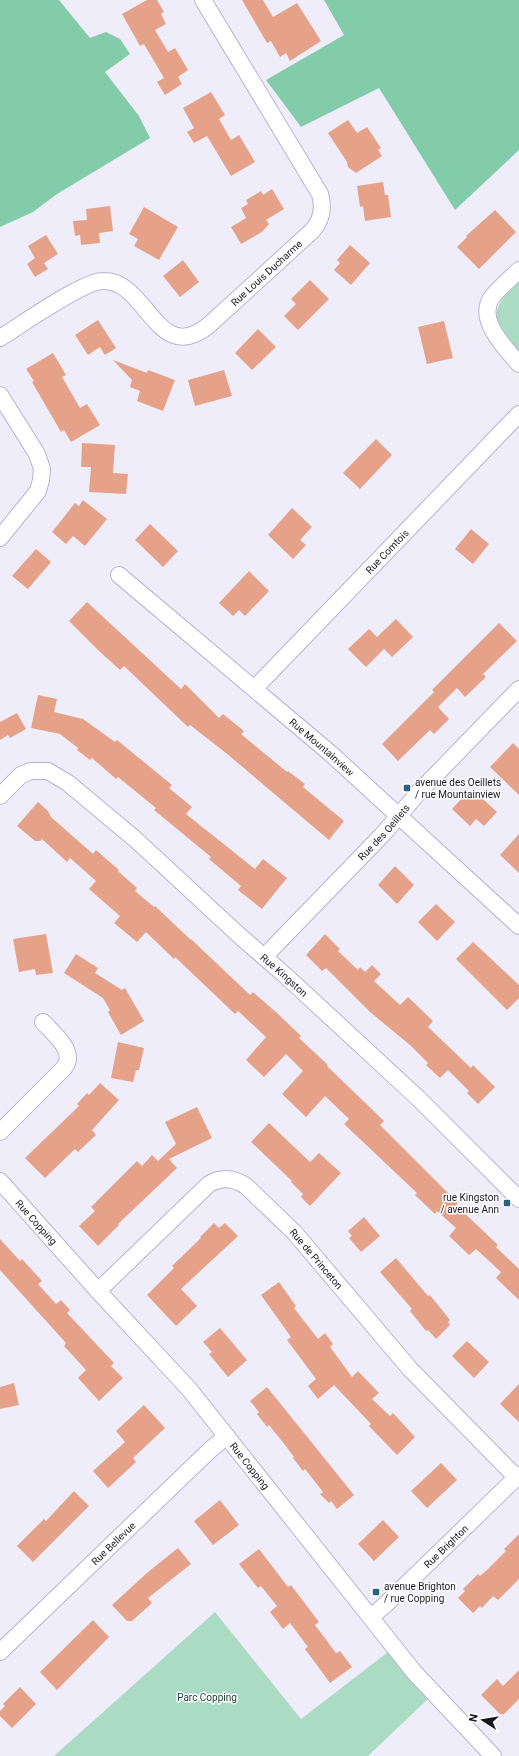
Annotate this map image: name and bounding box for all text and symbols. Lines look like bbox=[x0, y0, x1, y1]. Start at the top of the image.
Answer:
street label: Rue Louis Ducharme bbox=[229, 238, 304, 308]
street label: Rue Comtois bbox=[363, 527, 411, 576]
street label: Rue Mountainview bbox=[288, 716, 357, 778]
place label: avenue des Oeillets / rue Mountainview bbox=[415, 777, 501, 800]
marker: avenue des Oeillets / rue Mountainview bbox=[402, 783, 412, 793]
street label: Rue des Oeillets bbox=[356, 802, 412, 862]
street label: Rue Kingston bbox=[259, 951, 310, 999]
place label: rue Kingston / avenue Ann bbox=[441, 1192, 499, 1215]
street label: Rue Copping bbox=[14, 1197, 60, 1247]
marker: rue Kingston / avenue Ann bbox=[502, 1198, 512, 1208]
street label: Rue de Princeton bbox=[288, 1226, 345, 1291]
street label: Rue Copping bbox=[228, 1440, 272, 1491]
street label: Rue Bellevue bbox=[89, 1519, 137, 1567]
street label: Rue Brighton bbox=[421, 1522, 470, 1570]
place label: avenue Brighton / rue Copping bbox=[384, 1581, 456, 1604]
marker: avenue Brighton / rue Copping bbox=[371, 1587, 381, 1597]
park label: Parc Copping bbox=[177, 1692, 237, 1703]
north arrow bbox=[463, 1700, 503, 1740]
text: N bbox=[467, 1713, 481, 1723]

